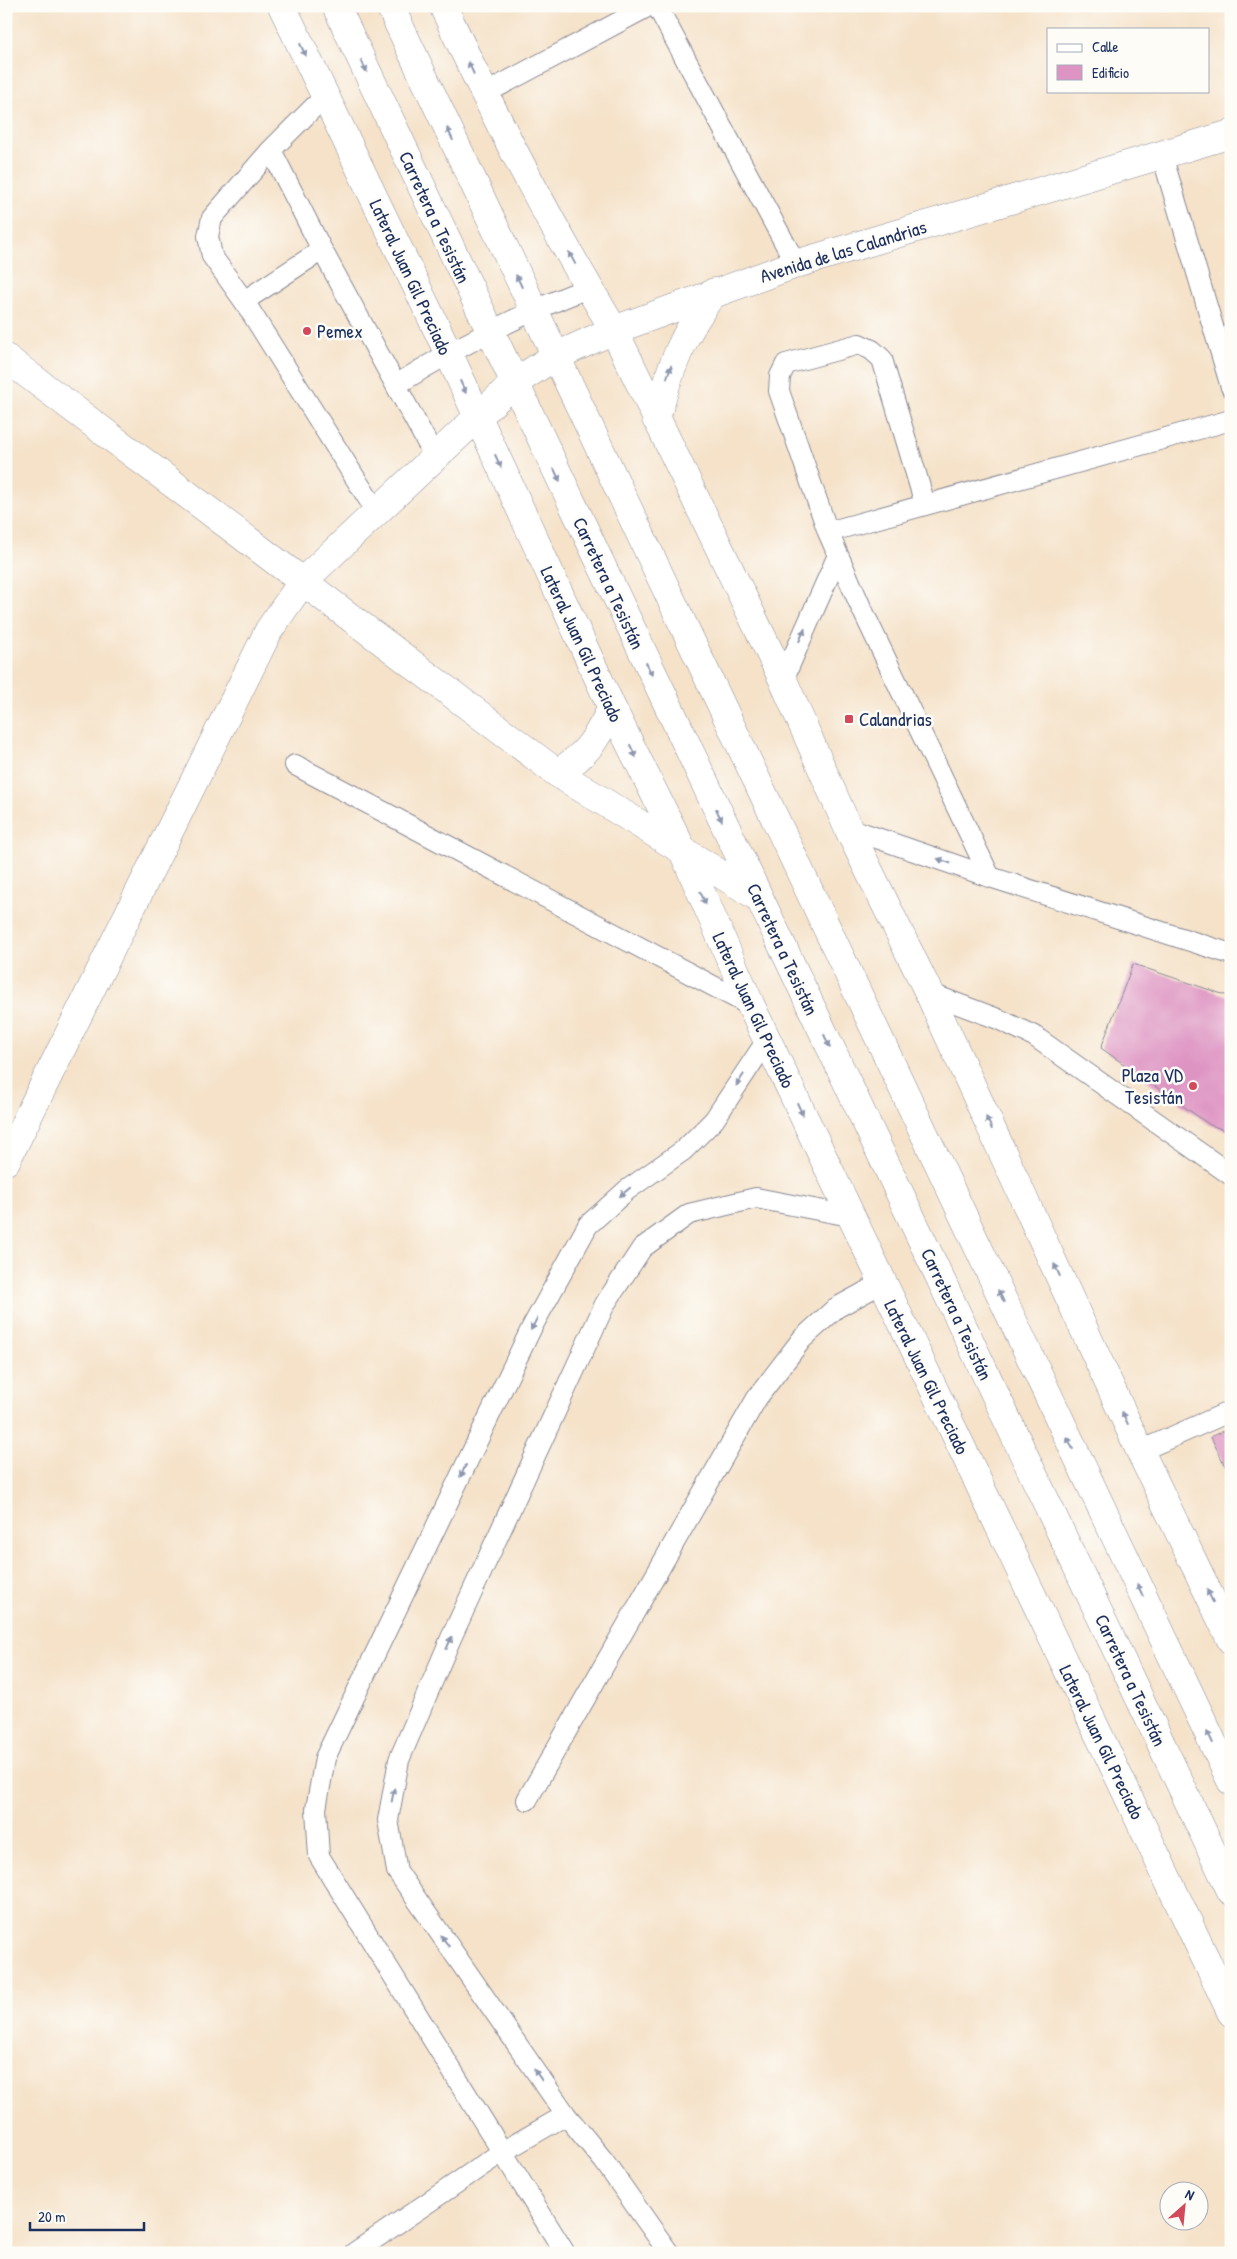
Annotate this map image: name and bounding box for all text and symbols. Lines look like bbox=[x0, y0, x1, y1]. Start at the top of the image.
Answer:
legend bbox=[1047, 28, 1210, 92]
text: Calle bbox=[1092, 36, 1119, 57]
one-way arrow bbox=[299, 43, 307, 57]
one-way arrow bbox=[361, 59, 369, 73]
one-way arrow bbox=[467, 61, 475, 75]
text: Edificio bbox=[1092, 62, 1129, 83]
one-way arrow bbox=[445, 127, 453, 141]
street label: Carretera a Tesistán bbox=[393, 147, 477, 287]
street label: Lateral Juan Gil Preciado bbox=[364, 195, 459, 359]
street label: Avenida de las Calandrias bbox=[757, 213, 929, 289]
one-way arrow bbox=[568, 250, 576, 265]
one-way arrow bbox=[514, 274, 522, 288]
place label: Pemex bbox=[317, 318, 363, 344]
marker: Pemex bbox=[301, 325, 313, 337]
one-way arrow bbox=[665, 364, 673, 379]
one-way arrow bbox=[459, 380, 467, 394]
one-way arrow bbox=[494, 454, 502, 468]
one-way arrow bbox=[553, 467, 561, 482]
street label: Carretera a Tesistán bbox=[567, 513, 651, 653]
street label: Lateral Juan Gil Preciado bbox=[535, 562, 630, 726]
one-way arrow bbox=[799, 628, 807, 642]
one-way arrow bbox=[646, 662, 654, 676]
place label: Calandrias bbox=[859, 706, 932, 732]
marker: Calandrias bbox=[843, 713, 855, 725]
one-way arrow bbox=[629, 744, 637, 758]
one-way arrow bbox=[715, 808, 723, 823]
one-way arrow bbox=[936, 857, 951, 865]
street label: Carretera a Tesistán bbox=[741, 879, 825, 1019]
one-way arrow bbox=[699, 891, 707, 905]
street label: Lateral Juan Gil Preciado bbox=[707, 928, 802, 1092]
one-way arrow bbox=[823, 1034, 831, 1048]
place label: Plaza VD Tesistán bbox=[1122, 1062, 1183, 1110]
one-way arrow bbox=[735, 1074, 745, 1087]
marker: Plaza VD Tesistán bbox=[1187, 1080, 1199, 1092]
one-way arrow bbox=[796, 1102, 804, 1116]
one-way arrow bbox=[984, 1116, 992, 1130]
one-way arrow bbox=[619, 1187, 632, 1198]
street label: Carretera a Tesistán bbox=[915, 1244, 999, 1384]
one-way arrow bbox=[1053, 1263, 1061, 1277]
one-way arrow bbox=[996, 1289, 1004, 1303]
street label: Lateral Juan Gil Preciado bbox=[878, 1295, 976, 1459]
one-way arrow bbox=[530, 1317, 538, 1332]
one-way arrow bbox=[1121, 1411, 1129, 1425]
one-way arrow bbox=[1066, 1436, 1074, 1450]
one-way arrow bbox=[459, 1464, 467, 1478]
one-way arrow bbox=[1136, 1583, 1144, 1597]
one-way arrow bbox=[1205, 1589, 1213, 1603]
street label: Carretera a Tesistán bbox=[1089, 1610, 1173, 1750]
one-way arrow bbox=[445, 1636, 453, 1650]
street label: Lateral Juan Gil Preciado bbox=[1053, 1660, 1151, 1824]
one-way arrow bbox=[1206, 1730, 1214, 1744]
one-way arrow bbox=[389, 1786, 397, 1802]
one-way arrow bbox=[440, 1934, 450, 1948]
one-way arrow bbox=[533, 2068, 543, 2081]
north arrow bbox=[1160, 2182, 1210, 2232]
text: N bbox=[1182, 2184, 1198, 2204]
scale bar bbox=[30, 2199, 144, 2231]
text: 20 m bbox=[38, 2206, 65, 2227]

